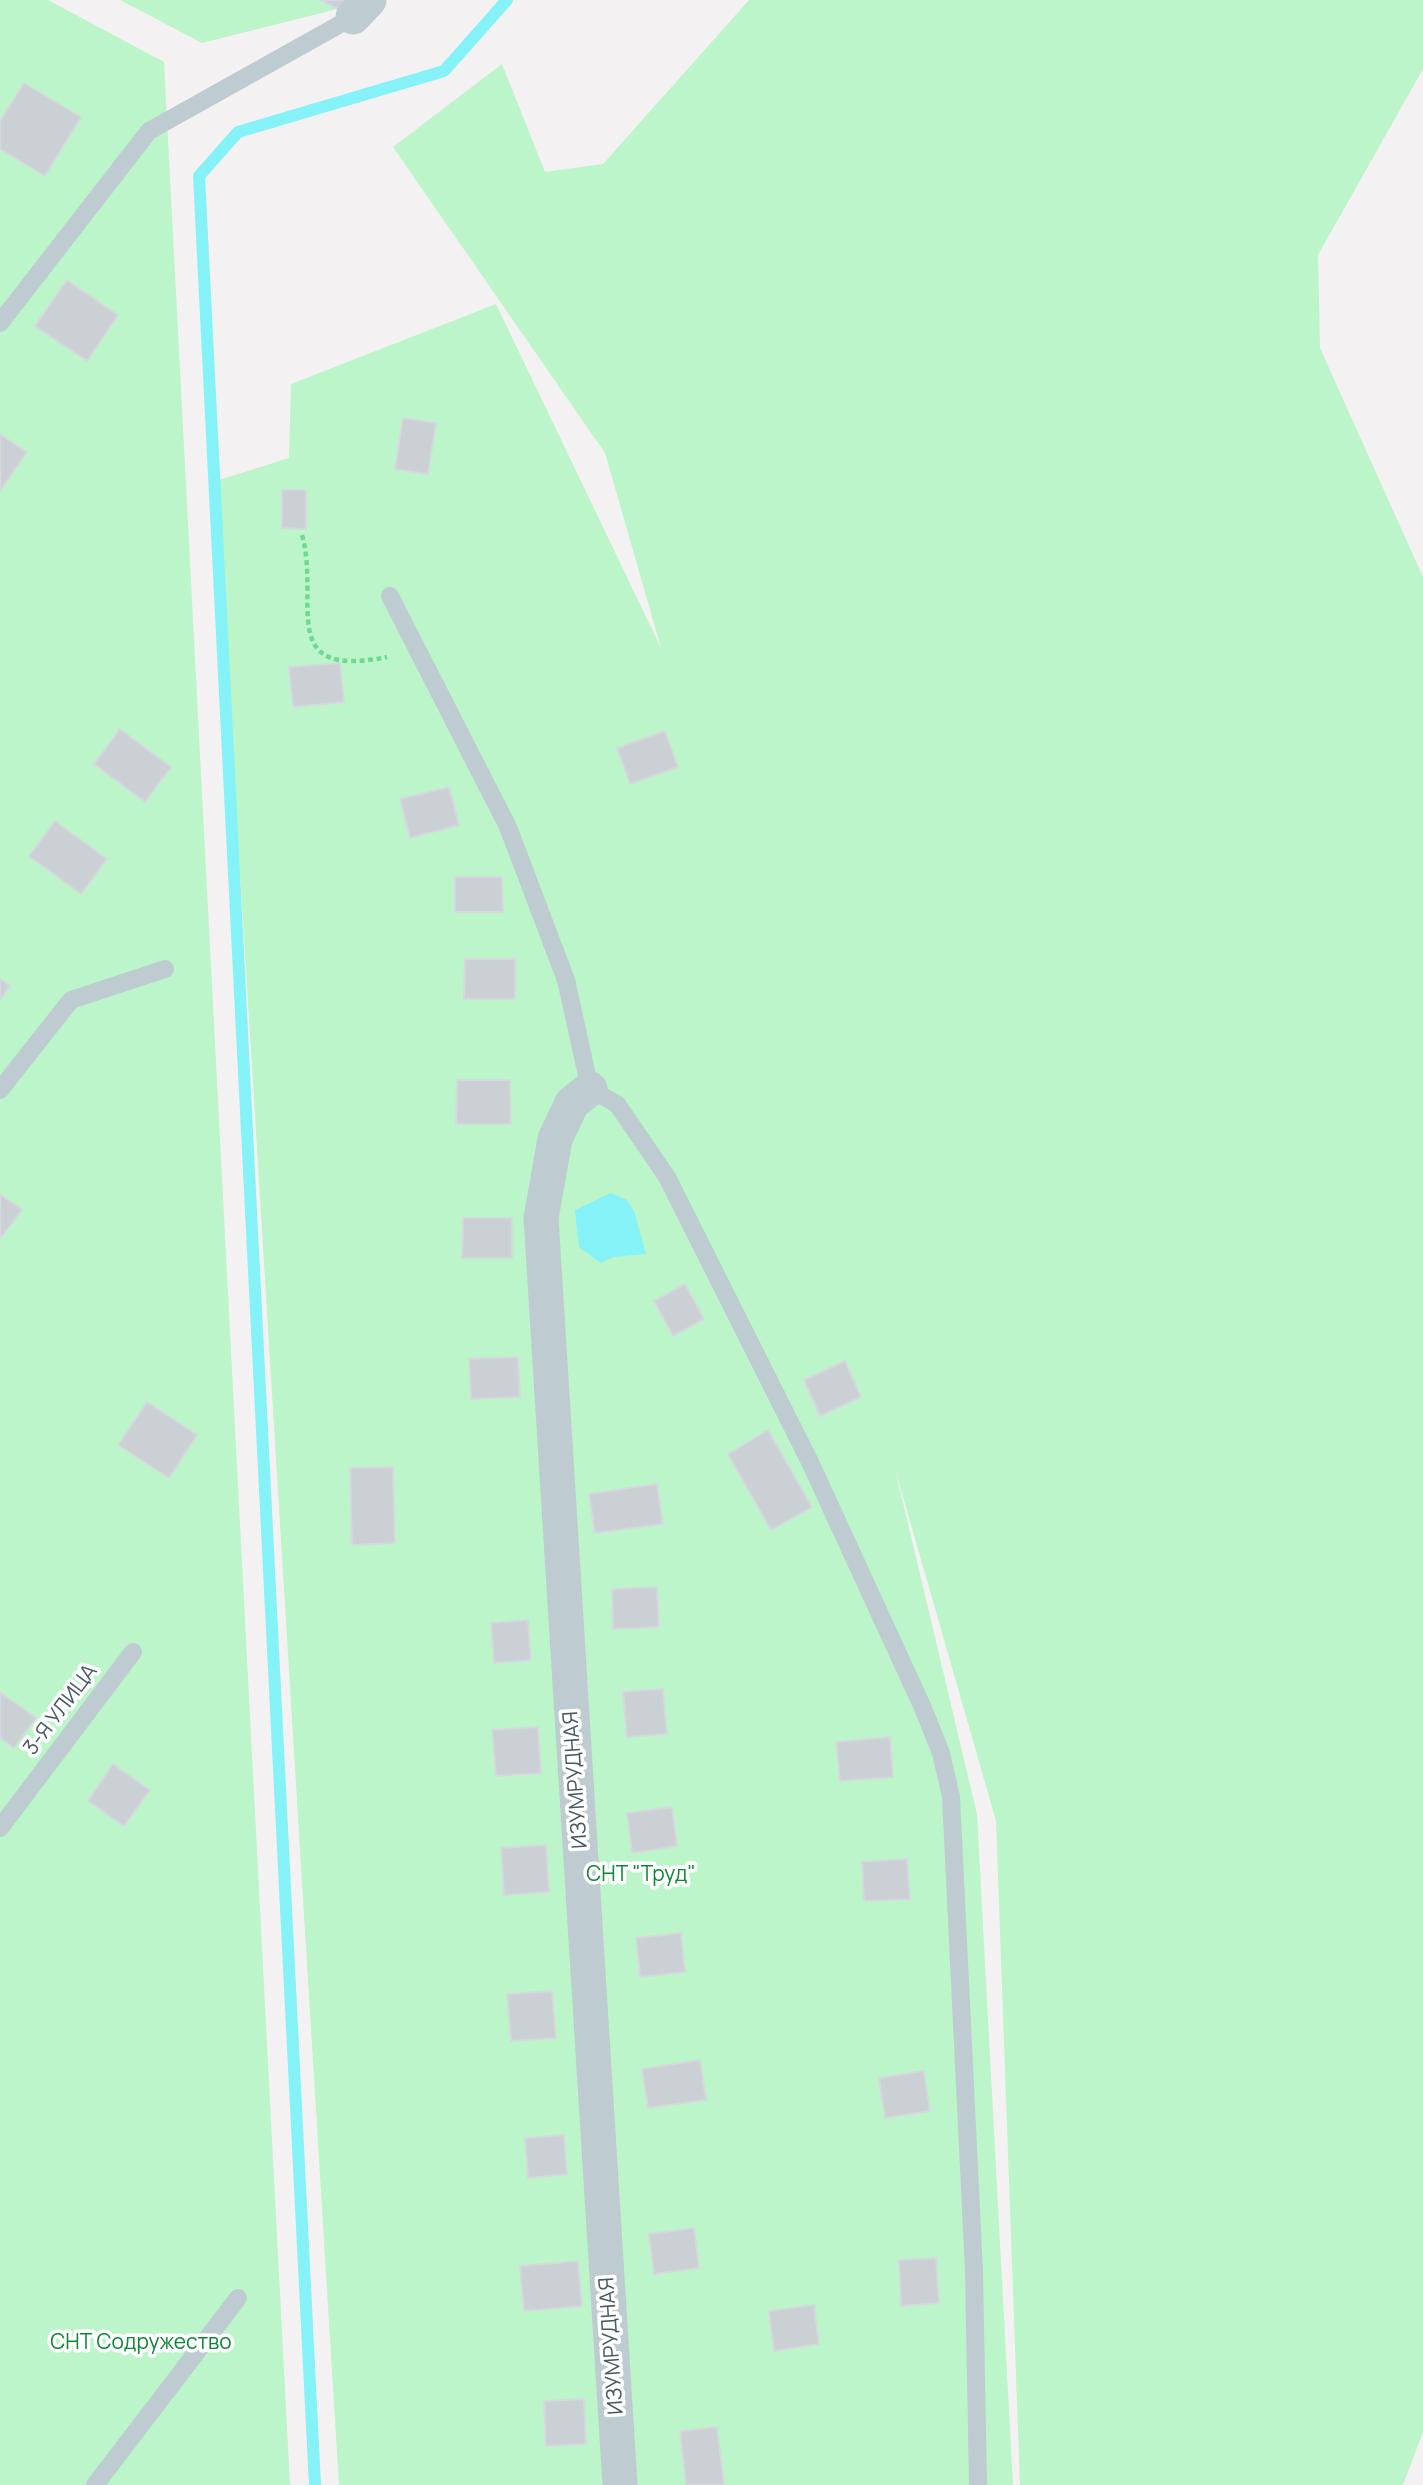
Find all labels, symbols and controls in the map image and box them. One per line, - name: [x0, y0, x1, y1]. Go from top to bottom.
- street label: 3-Я УЛИЦА: [19, 1660, 103, 1760]
- street label: ИЗУМРУДНАЯ: [559, 1710, 593, 1850]
- park label: СНТ "Труд": [586, 1862, 696, 1888]
- street label: ИЗУМРУДНАЯ: [595, 2276, 629, 2416]
- park label: СНТ Содружество: [50, 2330, 232, 2356]

